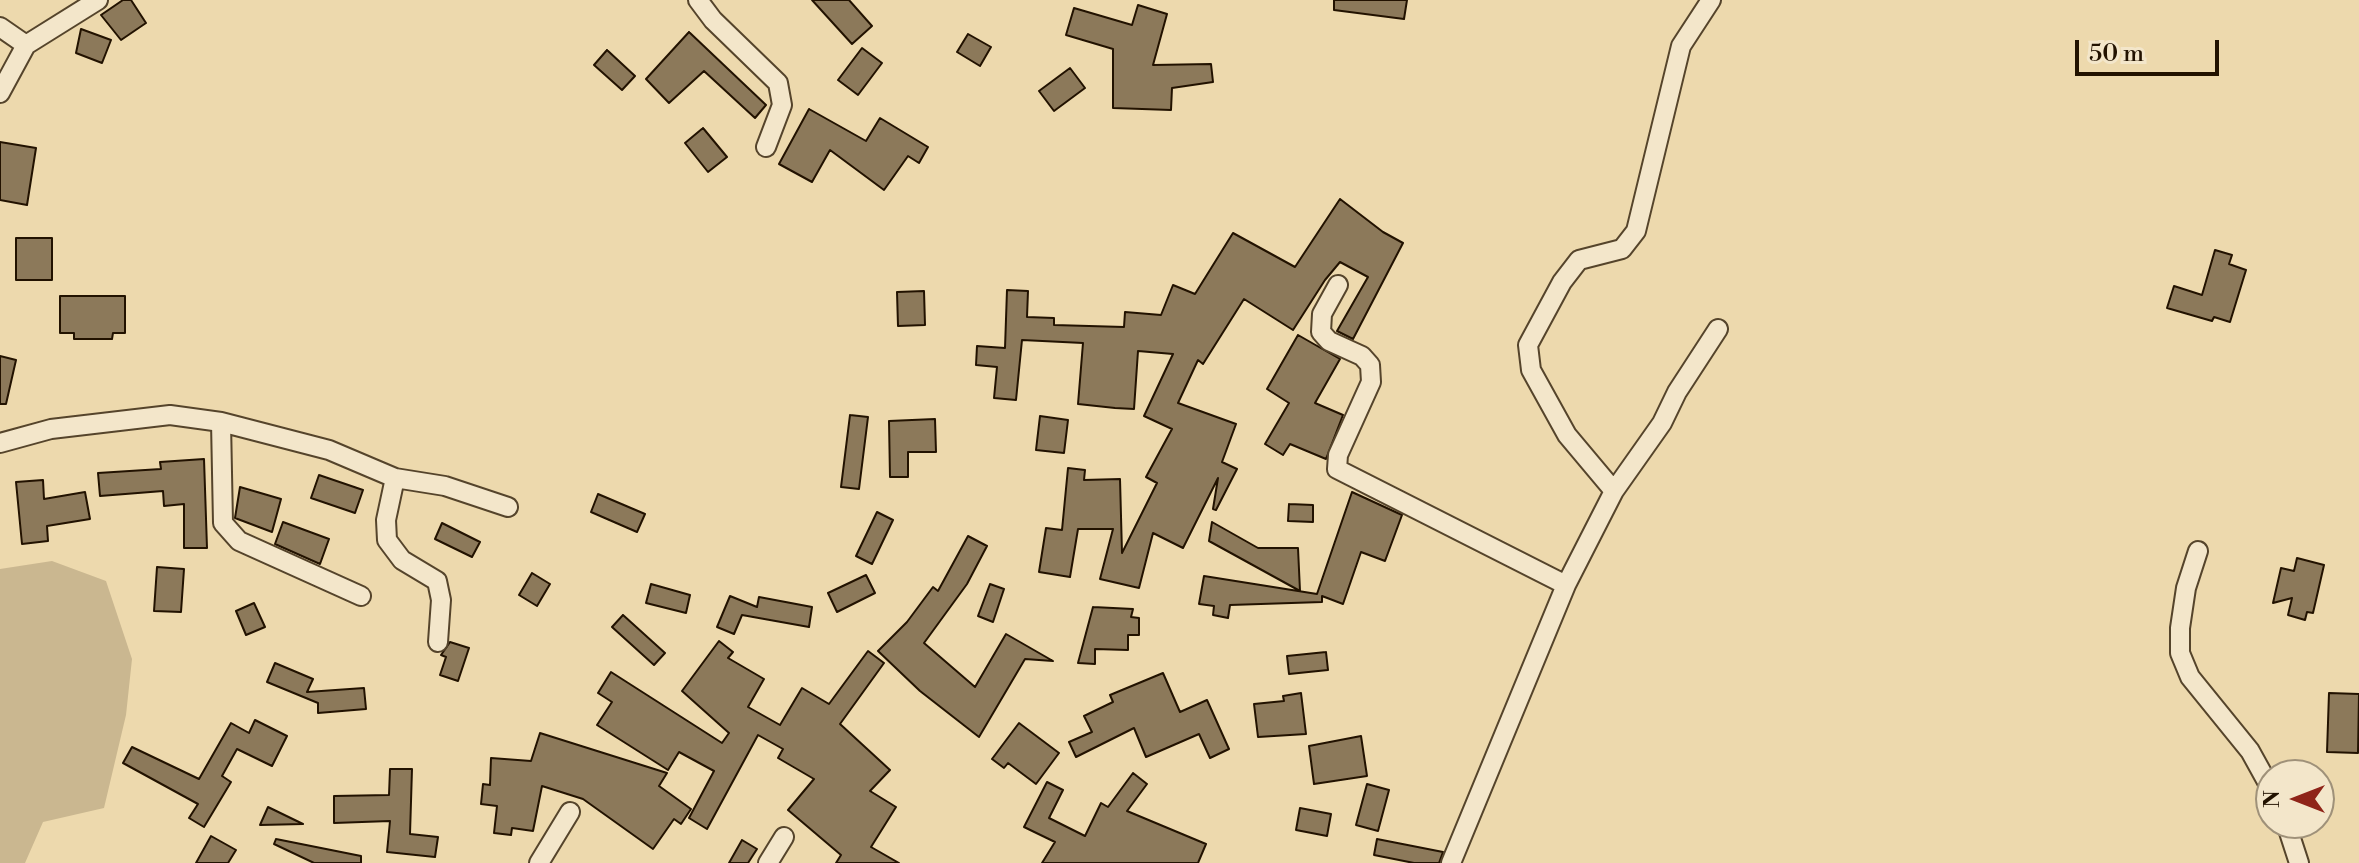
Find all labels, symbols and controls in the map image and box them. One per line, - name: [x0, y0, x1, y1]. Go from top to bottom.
- scale bar: [2079, 24, 2223, 74]
- text: 50 m: [2089, 39, 2144, 69]
- north arrow: [2255, 759, 2335, 839]
- text: N: [2259, 790, 2286, 808]

